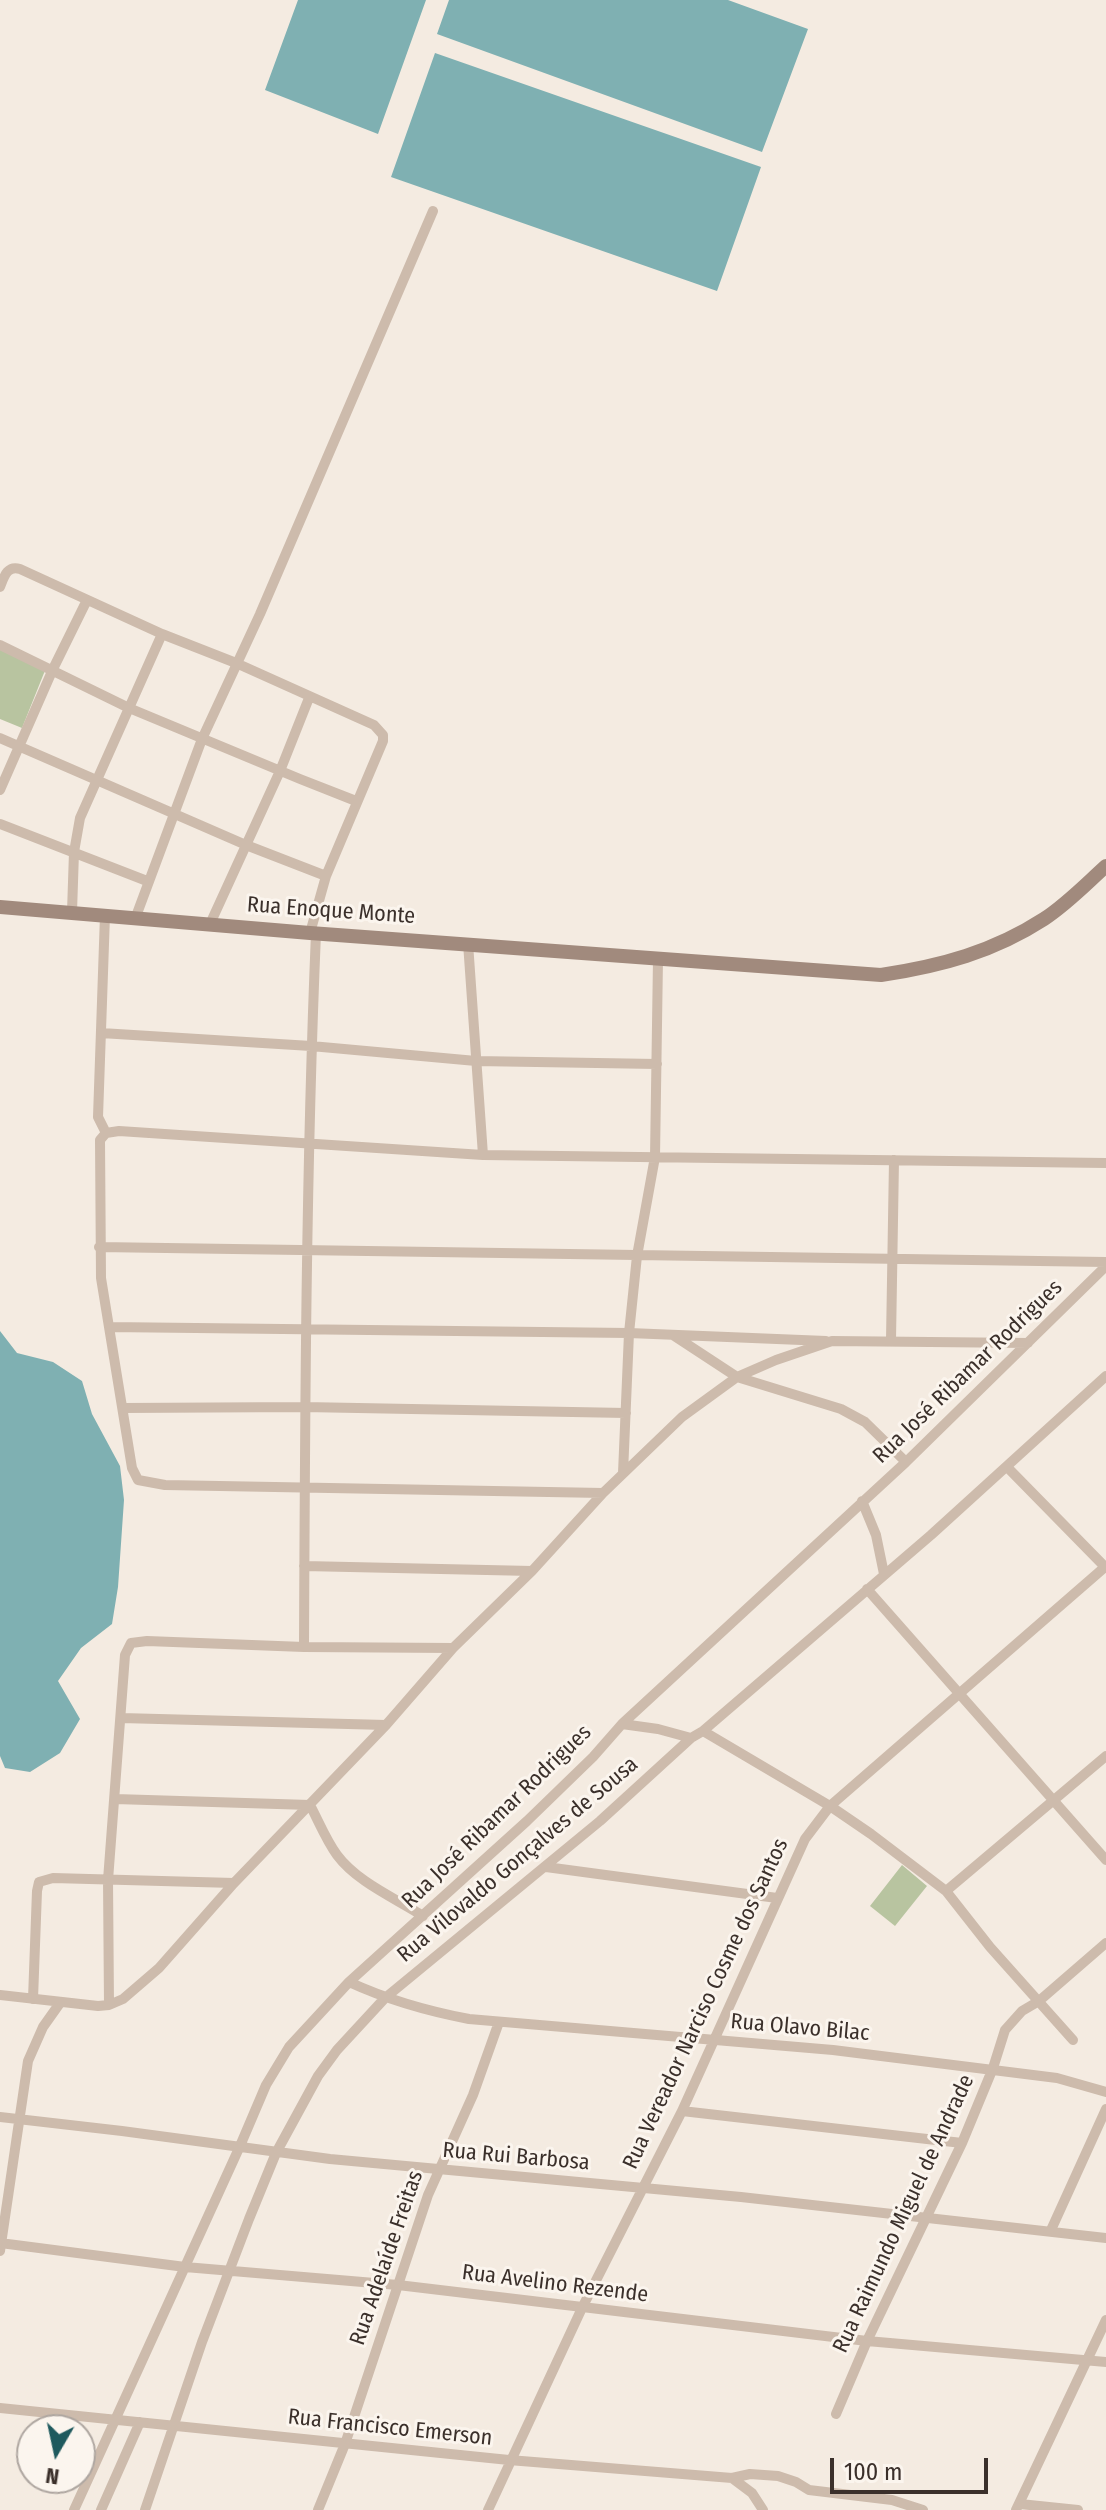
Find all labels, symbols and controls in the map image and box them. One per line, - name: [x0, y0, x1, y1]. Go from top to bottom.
- street label: Rua Enoque Monte: [246, 892, 416, 930]
- street label: Rua José Ribamar Rodrigues: [868, 1275, 1068, 1469]
- street label: Rua José Ribamar Rodrigues: [397, 1720, 597, 1914]
- street label: Rua Vilovaldo Gonçalves de Sousa: [392, 1752, 644, 1968]
- street label: Rua Vereador Narciso Cosme dos Santos: [618, 1835, 794, 2173]
- street label: Rua Olavo Bilac: [729, 2009, 871, 2047]
- street label: Rua Raimundo Miguel de Andrade: [828, 2071, 980, 2357]
- street label: Rua Rui Barbosa: [441, 2137, 591, 2177]
- street label: Rua Adelaíde Freitas: [345, 2167, 429, 2349]
- street label: Rua Avelino Rezende: [460, 2259, 650, 2309]
- street label: Rua Francisco Emerson: [286, 2404, 494, 2452]
- north arrow: [16, 2414, 96, 2494]
- scale bar: [834, 2442, 992, 2492]
- text: 100 m: [844, 2458, 902, 2486]
- text: N: [44, 2462, 61, 2491]

